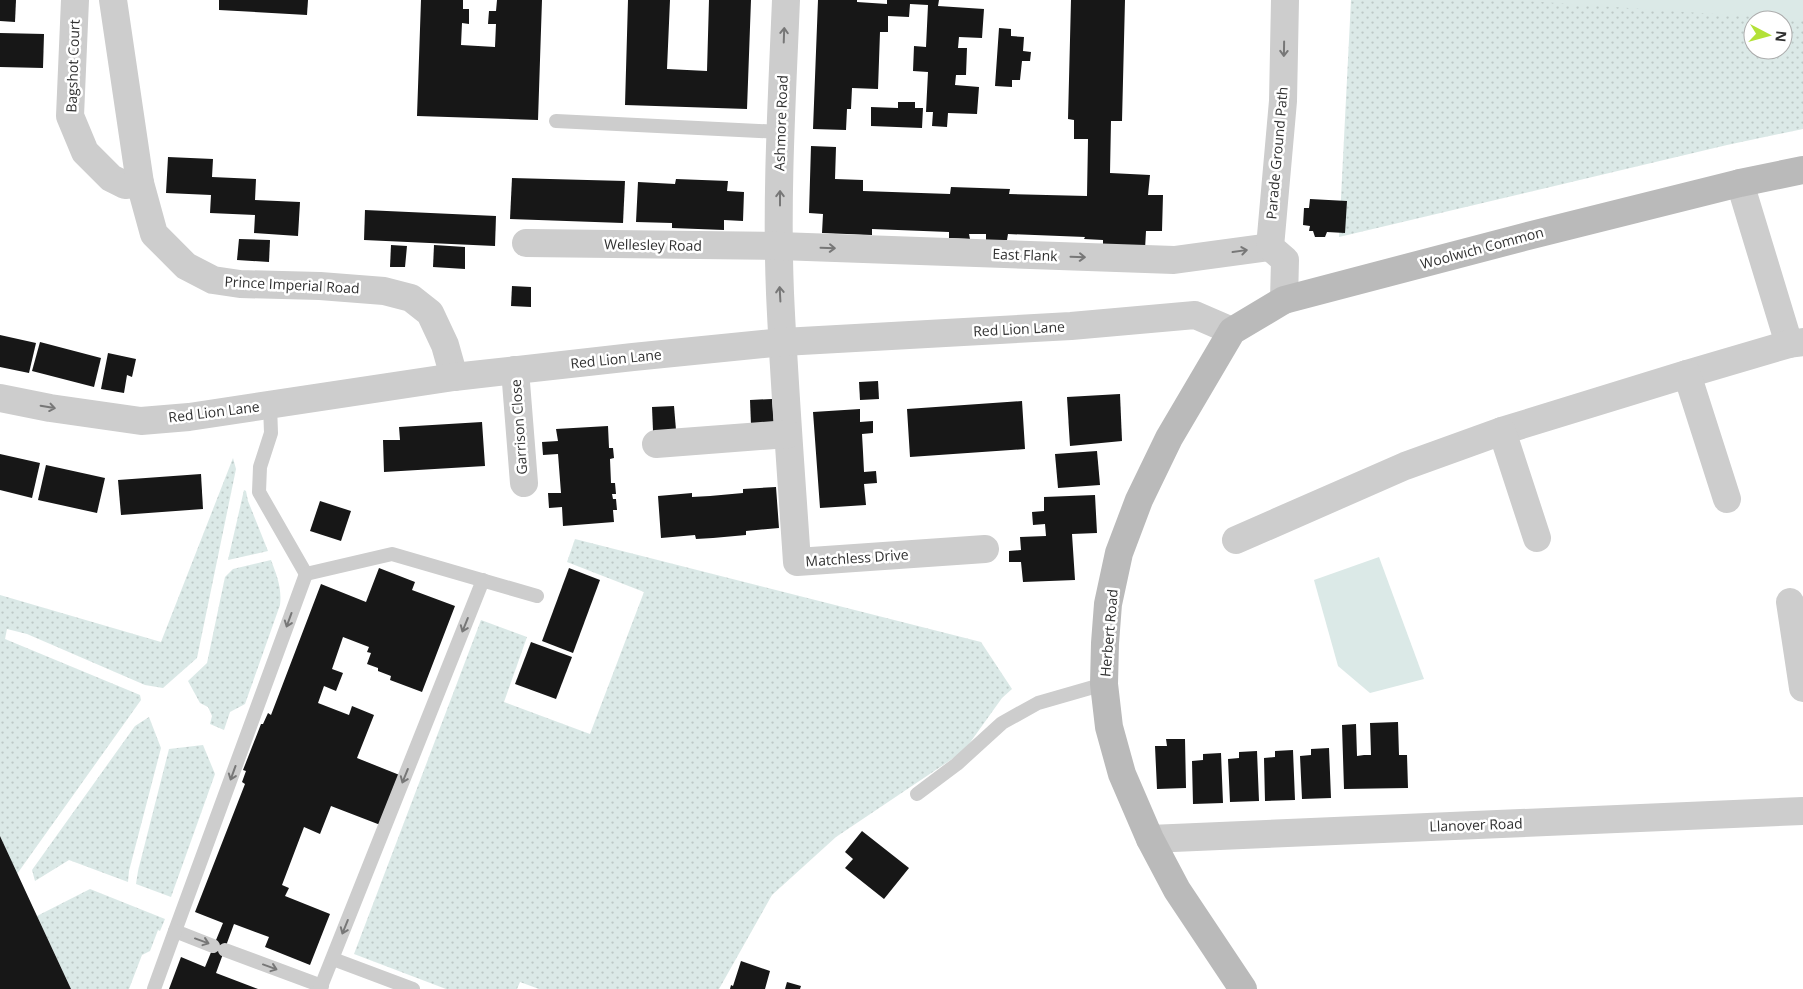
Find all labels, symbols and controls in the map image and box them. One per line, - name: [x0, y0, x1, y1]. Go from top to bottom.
- north arrow: [1743, 10, 1793, 60]
- street label: Bagshot Court: [61, 19, 84, 113]
- one-way arrow: [780, 28, 789, 44]
- text: N: [1771, 30, 1791, 43]
- one-way arrow: [1279, 40, 1289, 56]
- street label: Ashmore Road: [769, 75, 792, 171]
- street label: Parade Ground Path: [1261, 86, 1292, 220]
- one-way arrow: [775, 190, 785, 206]
- street label: Woolwich Common: [1418, 222, 1546, 273]
- street label: Wellesley Road: [604, 234, 702, 255]
- one-way arrow: [820, 243, 836, 253]
- street label: East Flank: [992, 244, 1059, 265]
- one-way arrow: [1231, 246, 1247, 256]
- one-way arrow: [1070, 252, 1086, 261]
- street label: Prince Imperial Road: [224, 271, 360, 298]
- one-way arrow: [776, 287, 785, 303]
- street label: Red Lion Lane: [973, 317, 1065, 340]
- street label: Red Lion Lane: [569, 344, 663, 373]
- street label: Garrison Close: [506, 379, 531, 475]
- street label: Red Lion Lane: [167, 396, 261, 427]
- one-way arrow: [39, 403, 55, 413]
- street label: Matchless Drive: [805, 544, 909, 571]
- street label: Herbert Road: [1095, 588, 1122, 678]
- one-way arrow: [284, 612, 293, 627]
- one-way arrow: [460, 617, 470, 632]
- one-way arrow: [228, 764, 237, 780]
- one-way arrow: [400, 768, 410, 783]
- street label: Llanover Road: [1429, 813, 1523, 836]
- one-way arrow: [340, 919, 350, 934]
- one-way arrow: [193, 937, 209, 946]
- one-way arrow: [262, 963, 277, 972]

